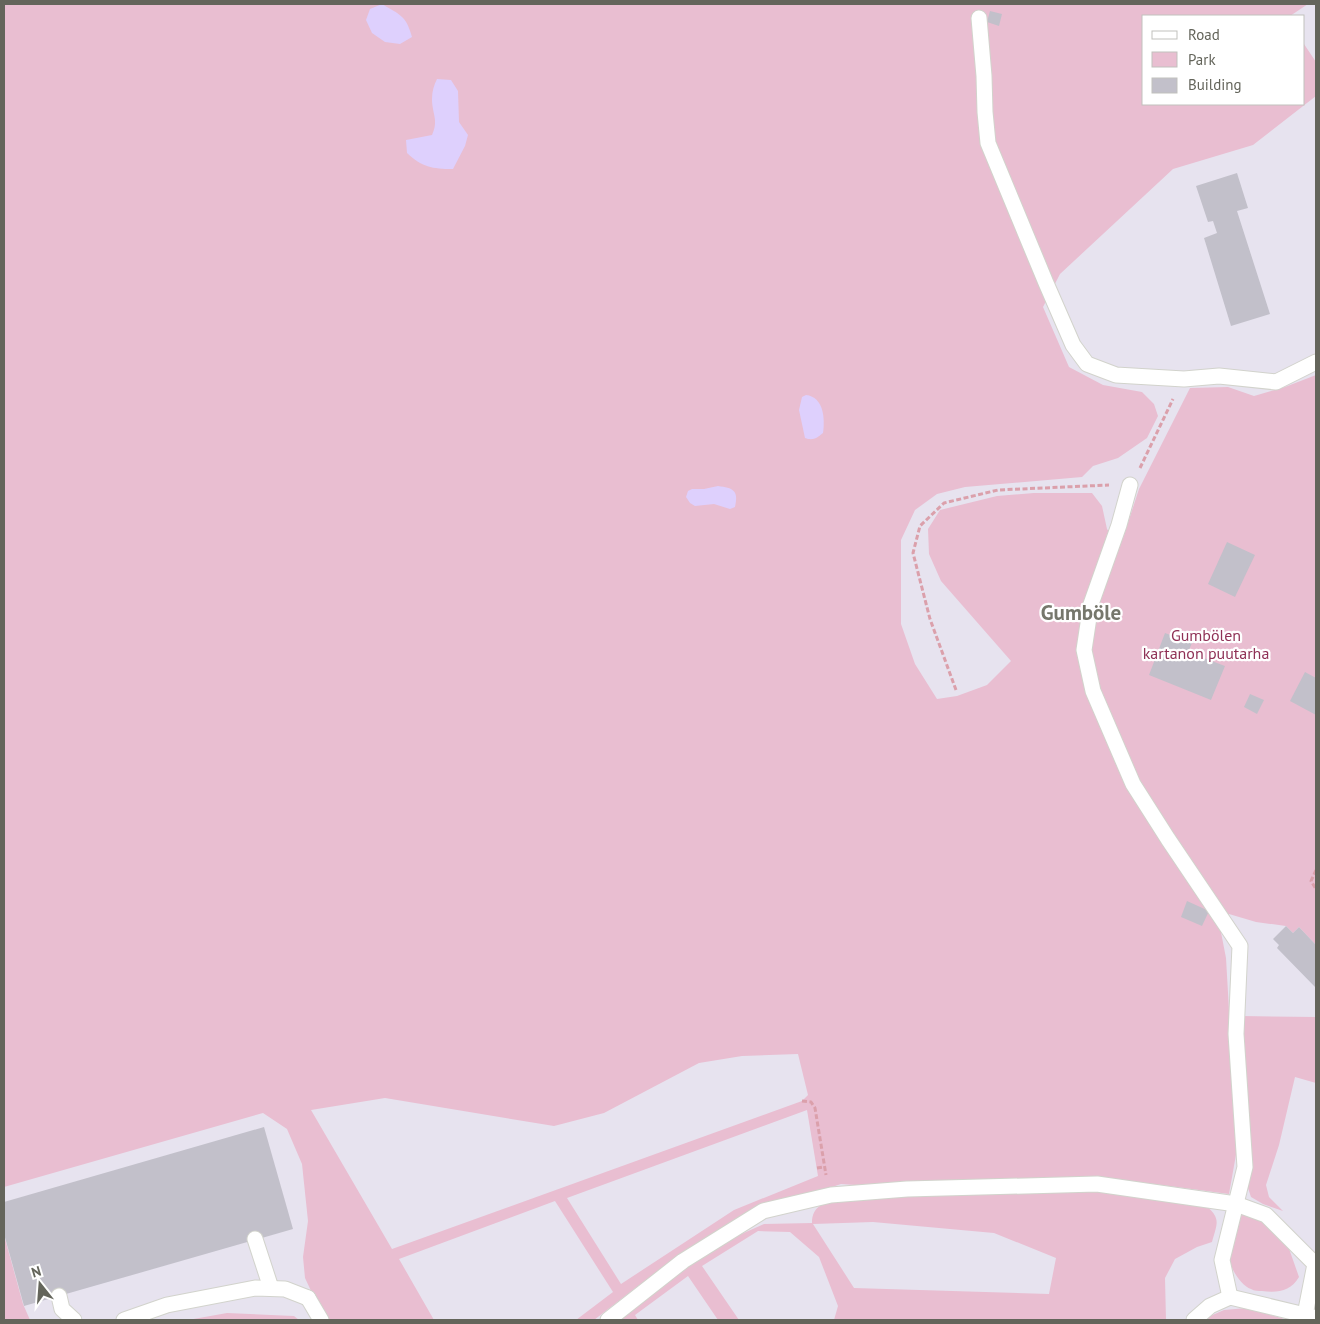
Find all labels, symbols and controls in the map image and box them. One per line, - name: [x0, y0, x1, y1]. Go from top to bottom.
- legend: [1142, 15, 1305, 105]
- text: Road: [1188, 25, 1220, 44]
- text: Park: [1188, 50, 1216, 69]
- text: Building: [1188, 75, 1242, 94]
- district label: Gumböle: [1041, 599, 1121, 626]
- park label: Gumbölen kartanon puutarha: [1143, 625, 1269, 663]
- north arrow: [15, 1259, 65, 1309]
- text: N: [29, 1262, 43, 1282]

